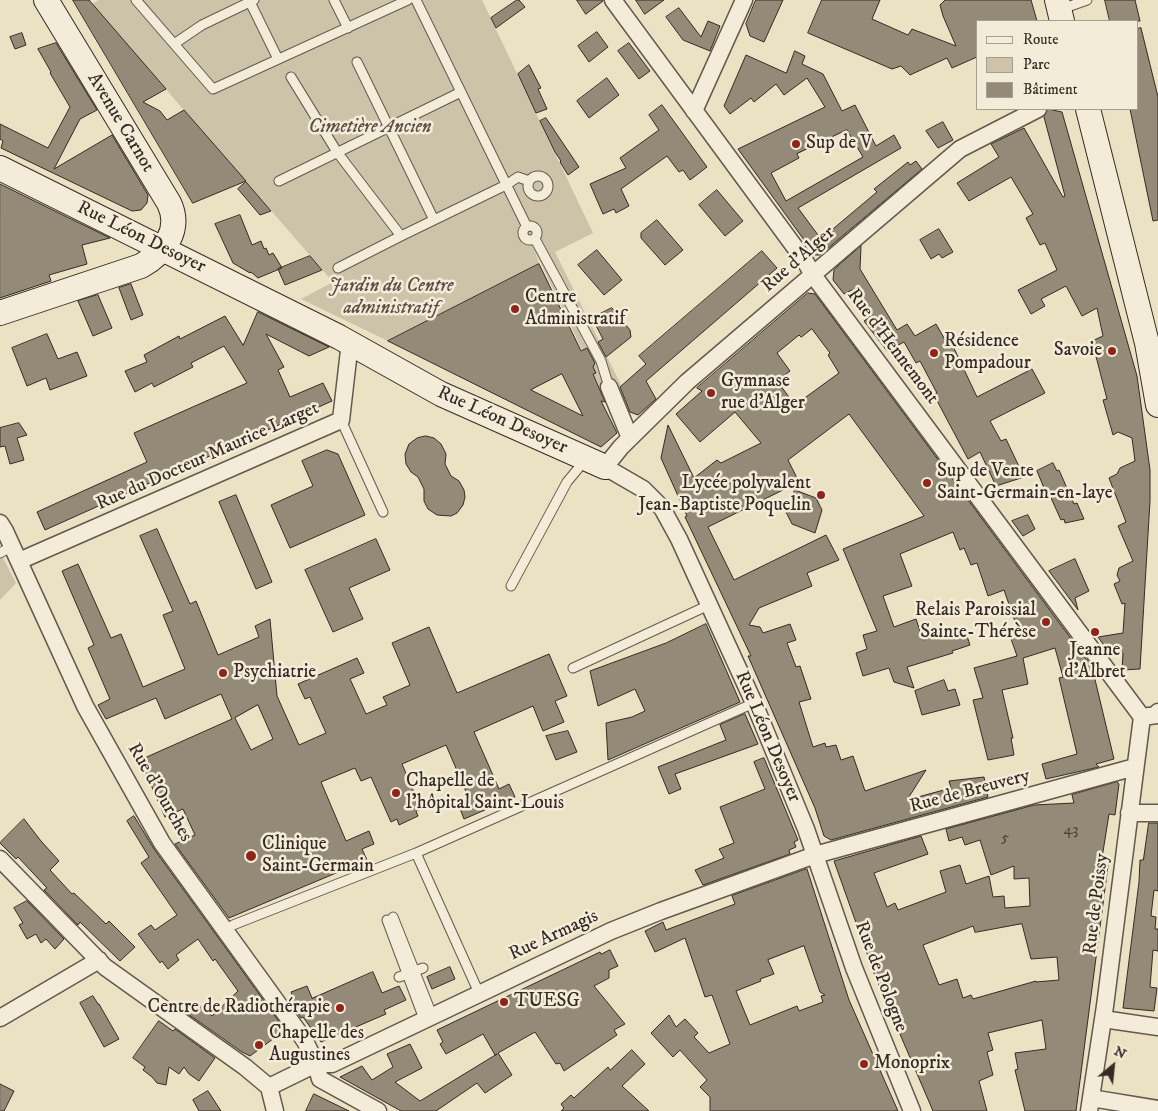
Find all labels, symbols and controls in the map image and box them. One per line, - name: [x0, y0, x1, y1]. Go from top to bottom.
- legend: [976, 20, 1138, 110]
- text: Route: [1023, 30, 1058, 49]
- text: Parc: [1023, 55, 1050, 74]
- street label: Avenue Carnot: [81, 69, 159, 177]
- text: Bâtiment: [1023, 80, 1078, 99]
- park label: Cimetière Ancien: [308, 117, 432, 139]
- place label: Sup de V: [806, 133, 872, 155]
- marker: Sup de V: [790, 138, 802, 150]
- street label: Rue Léon Desoyer: [73, 197, 209, 279]
- street label: Rue d'Alger: [758, 222, 840, 298]
- park label: Jardin du Centre administratif: [329, 276, 453, 320]
- street label: Rue d'Hennemont: [841, 285, 943, 409]
- place label: Centre Administratif: [525, 287, 625, 331]
- marker: Centre Administratif: [509, 303, 521, 315]
- place label: Résidence Pompadour: [944, 331, 1031, 375]
- place label: Savoie: [1054, 340, 1102, 362]
- marker: Savoie: [1106, 345, 1118, 357]
- marker: Résidence Pompadour: [928, 347, 940, 359]
- place label: Gymnase rue d'Alger: [721, 371, 805, 415]
- street label: Rue Léon Desoyer: [433, 382, 571, 460]
- marker: Gymnase rue d'Alger: [705, 387, 717, 399]
- street label: Rue du Docteur Maurice Larget: [93, 398, 323, 516]
- place label: Sup de Vente Saint-Germain-en-laye: [937, 461, 1113, 505]
- place label: Lycée polyvalent Jean-Baptiste Poquelin: [638, 473, 811, 517]
- marker: Sup de Vente Saint-Germain-en-laye: [921, 477, 933, 489]
- marker: Lycée polyvalent Jean-Baptiste Poquelin: [815, 489, 827, 501]
- place label: Relais Paroissial Sainte-Thérèse: [915, 600, 1036, 644]
- marker: Relais Paroissial Sainte-Thérèse: [1040, 616, 1052, 628]
- marker: Jeanne d’Albret: [1089, 626, 1101, 638]
- place label: Jeanne d’Albret: [1064, 640, 1126, 684]
- place label: Psychiatrie: [233, 662, 316, 684]
- marker: Psychiatrie: [217, 667, 229, 679]
- street label: Rue Léon Desoyer: [729, 668, 805, 806]
- street label: Rue d'Ourches: [122, 740, 196, 846]
- street label: Rue de Breuvery: [907, 765, 1033, 819]
- place label: Chapelle de l'hôpital Saint-Louis: [406, 771, 564, 815]
- marker: Chapelle de l'hôpital Saint-Louis: [390, 787, 402, 799]
- house number: 43: [1063, 821, 1079, 841]
- house number: 5: [1001, 829, 1009, 849]
- place label: Clinique Saint-Germain: [262, 834, 374, 878]
- marker: Clinique Saint-Germain: [244, 849, 258, 863]
- street label: Rue de Poissy: [1079, 852, 1115, 956]
- street label: Rue Armagis: [506, 905, 602, 967]
- street label: Rue de Pologne: [848, 918, 912, 1036]
- place label: TUESG: [514, 991, 580, 1013]
- marker: TUESG: [498, 996, 510, 1008]
- place label: Centre de Radiothérapie: [148, 997, 330, 1019]
- marker: Centre de Radiothérapie: [334, 1002, 346, 1014]
- place label: Chapelle des Augustines: [269, 1023, 364, 1067]
- marker: Chapelle des Augustines: [253, 1039, 265, 1051]
- north arrow: [1088, 1041, 1138, 1091]
- text: N: [1111, 1042, 1129, 1063]
- place label: Monoprix: [874, 1053, 950, 1075]
- marker: Monoprix: [858, 1058, 870, 1070]

